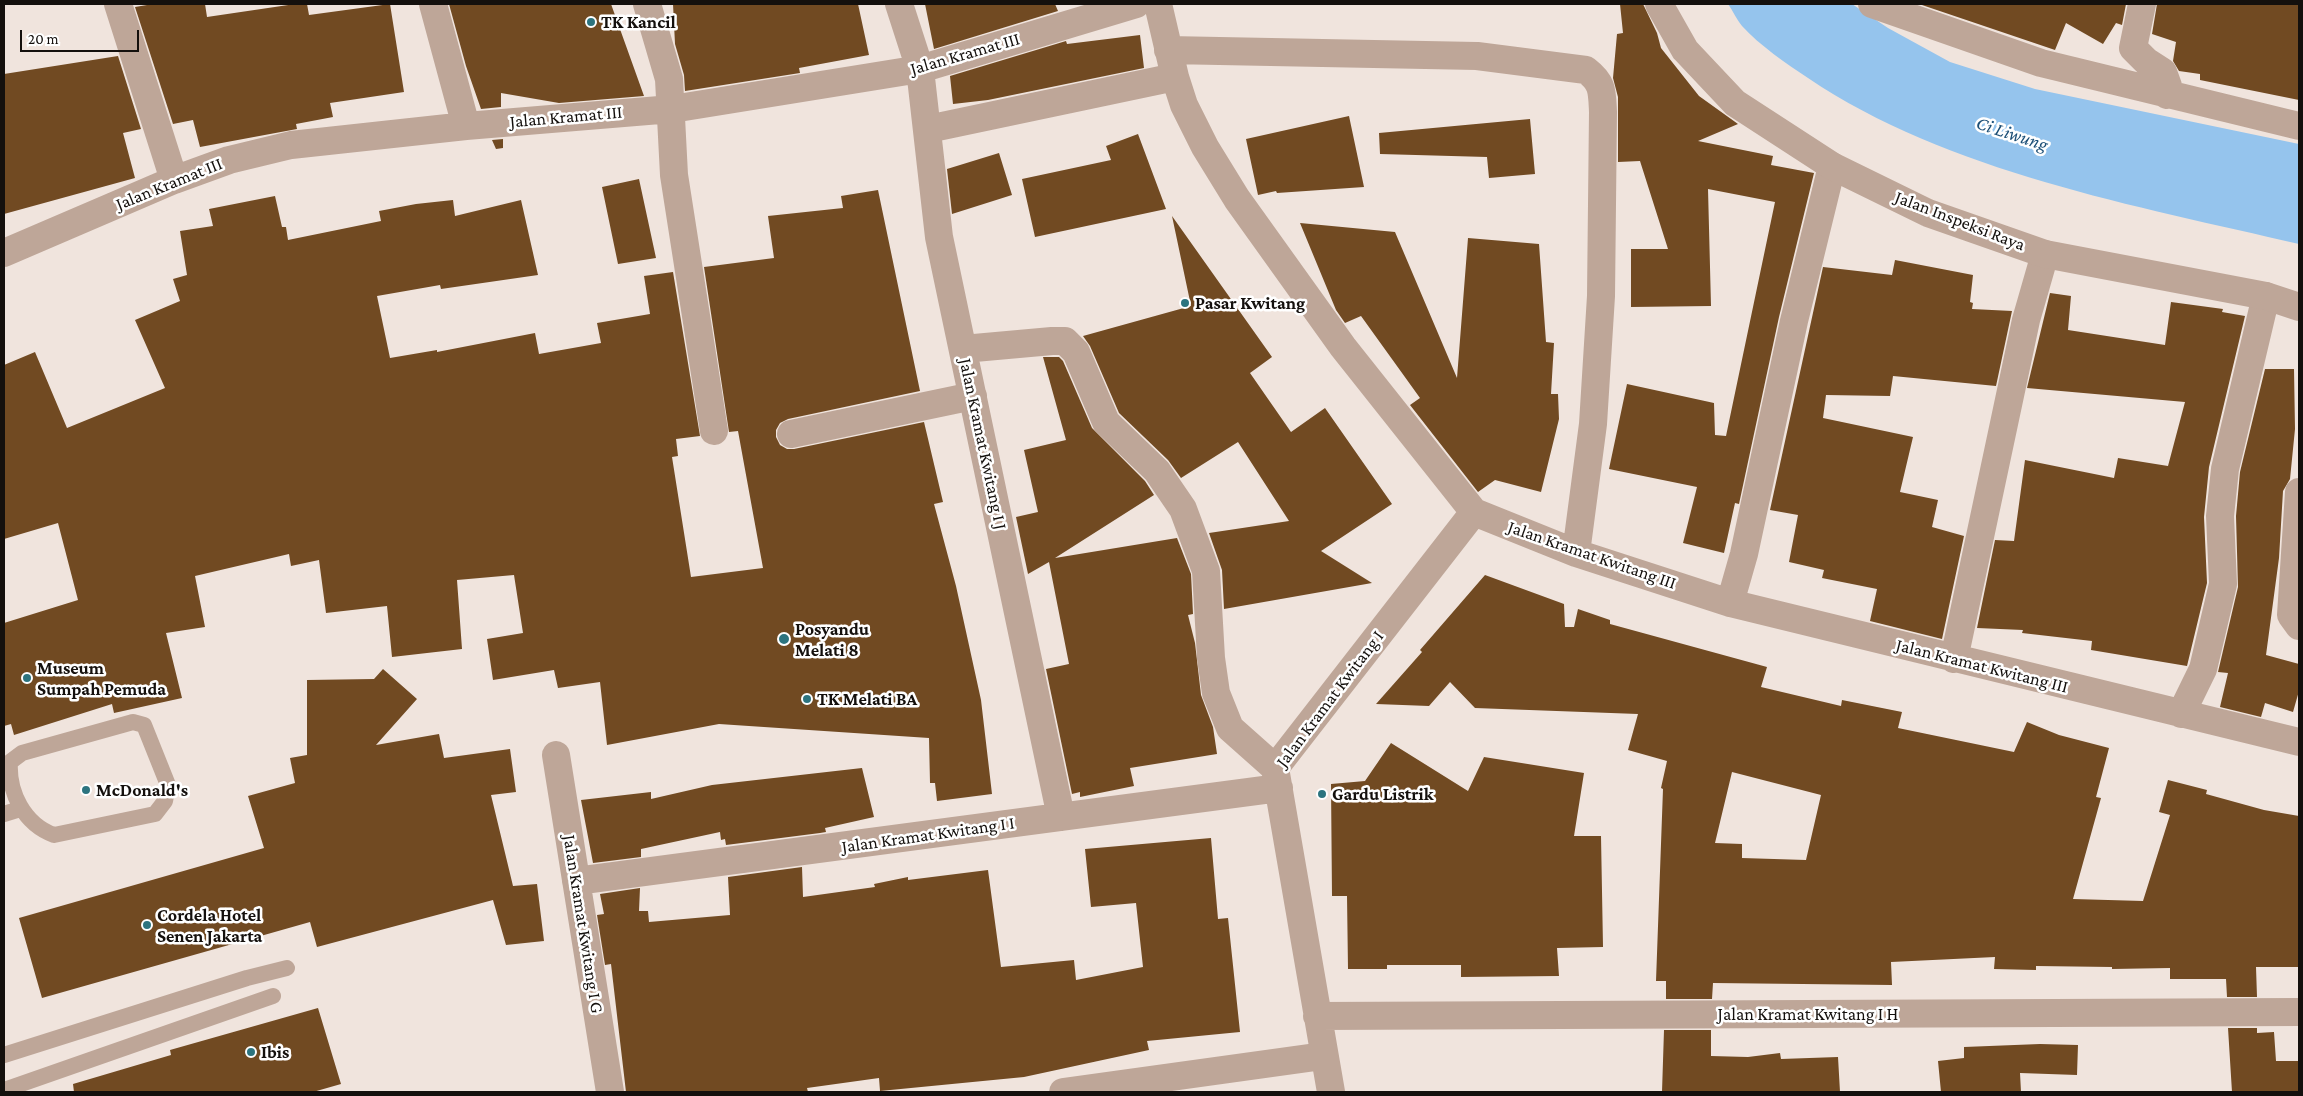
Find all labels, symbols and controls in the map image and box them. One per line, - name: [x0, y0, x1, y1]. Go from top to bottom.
- place label: TK Kancil: [601, 11, 676, 33]
- marker: TK Kancil: [585, 16, 597, 28]
- scale bar: [22, 20, 141, 52]
- street label: Jalan Kramat III: [908, 28, 1022, 80]
- text: 20 m: [28, 31, 59, 47]
- street label: Jalan Kramat III: [509, 101, 623, 133]
- water label: Ci Liwung: [1973, 112, 2051, 156]
- street label: Jalan Kramat III: [113, 153, 225, 215]
- street label: Jalan Inspeksi Raya: [1892, 186, 2028, 256]
- place label: Pasar Kwitang: [1195, 292, 1305, 314]
- marker: Pasar Kwitang: [1179, 297, 1191, 309]
- street label: Jalan Kramat Kwitang I J: [954, 356, 1012, 532]
- street label: Jalan Kramat Kwitang III: [1505, 516, 1679, 594]
- place label: Posyandu Melati 8: [795, 618, 869, 660]
- street label: Jalan Kramat Kwitang I: [1272, 626, 1388, 772]
- marker: Posyandu Melati 8: [777, 632, 791, 646]
- street label: Jalan Kramat Kwitang III: [1894, 634, 2070, 698]
- place label: Museum Sumpah Pemuda: [37, 657, 166, 700]
- marker: Museum Sumpah Pemuda: [21, 672, 33, 684]
- place label: TK Melati BA: [817, 688, 917, 710]
- marker: TK Melati BA: [801, 693, 813, 705]
- place label: McDonald's: [96, 779, 188, 801]
- place label: Gardu Listrik: [1332, 783, 1434, 805]
- marker: McDonald's: [80, 784, 92, 796]
- marker: Gardu Listrik: [1316, 788, 1328, 800]
- street label: Jalan Kramat Kwitang I I: [840, 812, 1016, 858]
- street label: Jalan Kramat Kwitang I G: [558, 833, 608, 1015]
- place label: Cordela Hotel Senen Jakarta: [157, 904, 262, 946]
- marker: Cordela Hotel Senen Jakarta: [141, 919, 153, 931]
- street label: Jalan Kramat Kwitang I H: [1718, 1003, 1898, 1025]
- place label: Ibis: [261, 1041, 289, 1063]
- marker: Ibis: [245, 1046, 257, 1058]

